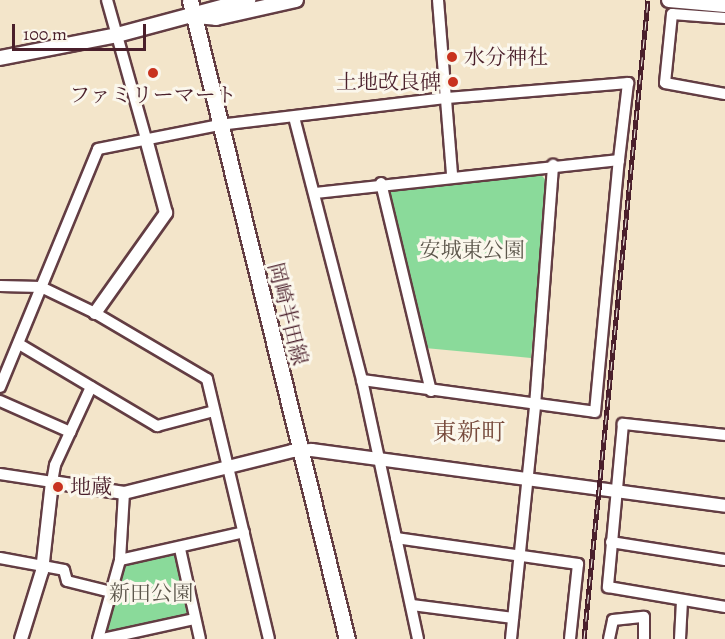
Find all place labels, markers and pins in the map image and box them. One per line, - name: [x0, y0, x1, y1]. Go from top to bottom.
- place label: 水分神社: [464, 44, 548, 70]
- marker: 水分神社: [445, 50, 459, 64]
- marker: ファミリーマート: [146, 66, 160, 80]
- place label: 土地改良碑: [336, 69, 441, 95]
- marker: 土地改良碑: [446, 75, 460, 89]
- place label: ファミリーマート: [69, 82, 237, 108]
- place label: 地蔵: [70, 474, 112, 500]
- marker: 地蔵: [51, 480, 65, 494]

